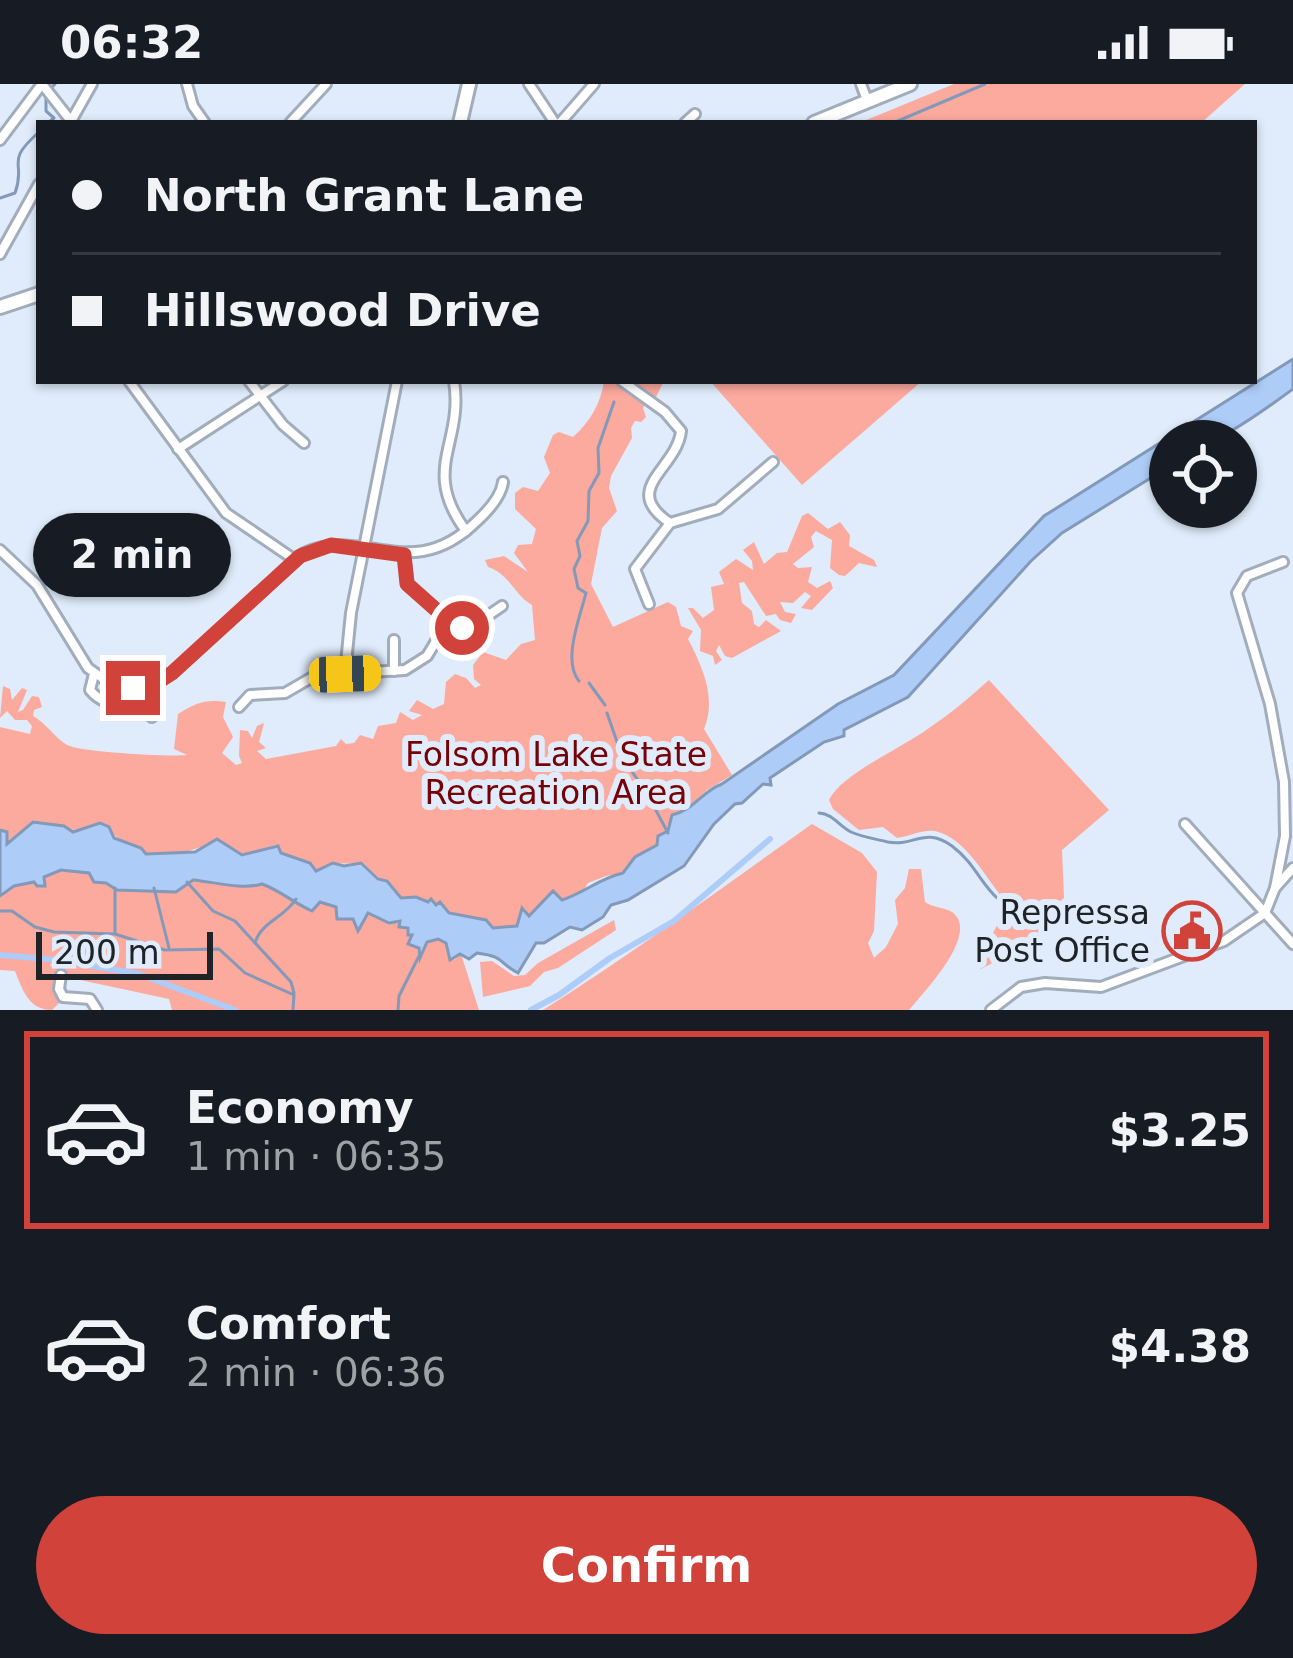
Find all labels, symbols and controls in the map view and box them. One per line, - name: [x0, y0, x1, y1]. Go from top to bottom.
- text: 06:32: [60, 16, 203, 69]
- text: North Grant Lane: [144, 169, 584, 222]
- text: Hillswood Drive: [144, 284, 541, 337]
- map controls: [1149, 420, 1257, 528]
- button: locate: [1149, 420, 1257, 528]
- callout: 2 min: [34, 514, 232, 598]
- text: 2 min: [71, 532, 193, 577]
- route start: [435, 601, 489, 655]
- car: [308, 655, 382, 693]
- route end: [106, 661, 160, 715]
- park label: Folsom Lake State Recreation Area: [405, 735, 707, 812]
- place label: Repressa Post Office: [974, 893, 1150, 970]
- public building icon: Repressa Post Office: [1161, 900, 1223, 962]
- scale bar: [36, 926, 213, 979]
- text: 200 m: [54, 933, 160, 972]
- icon: car: [42, 1076, 150, 1184]
- text: Economy: [186, 1081, 414, 1134]
- text: $3.25: [1109, 1104, 1251, 1157]
- text: 1 min · 06:35: [186, 1134, 446, 1179]
- icon: car: [42, 1292, 150, 1400]
- text: Comfort: [186, 1297, 391, 1350]
- text: $4.38: [1109, 1320, 1251, 1373]
- text: 2 min · 06:36: [186, 1350, 446, 1395]
- button: Confirm: [36, 1496, 1257, 1634]

